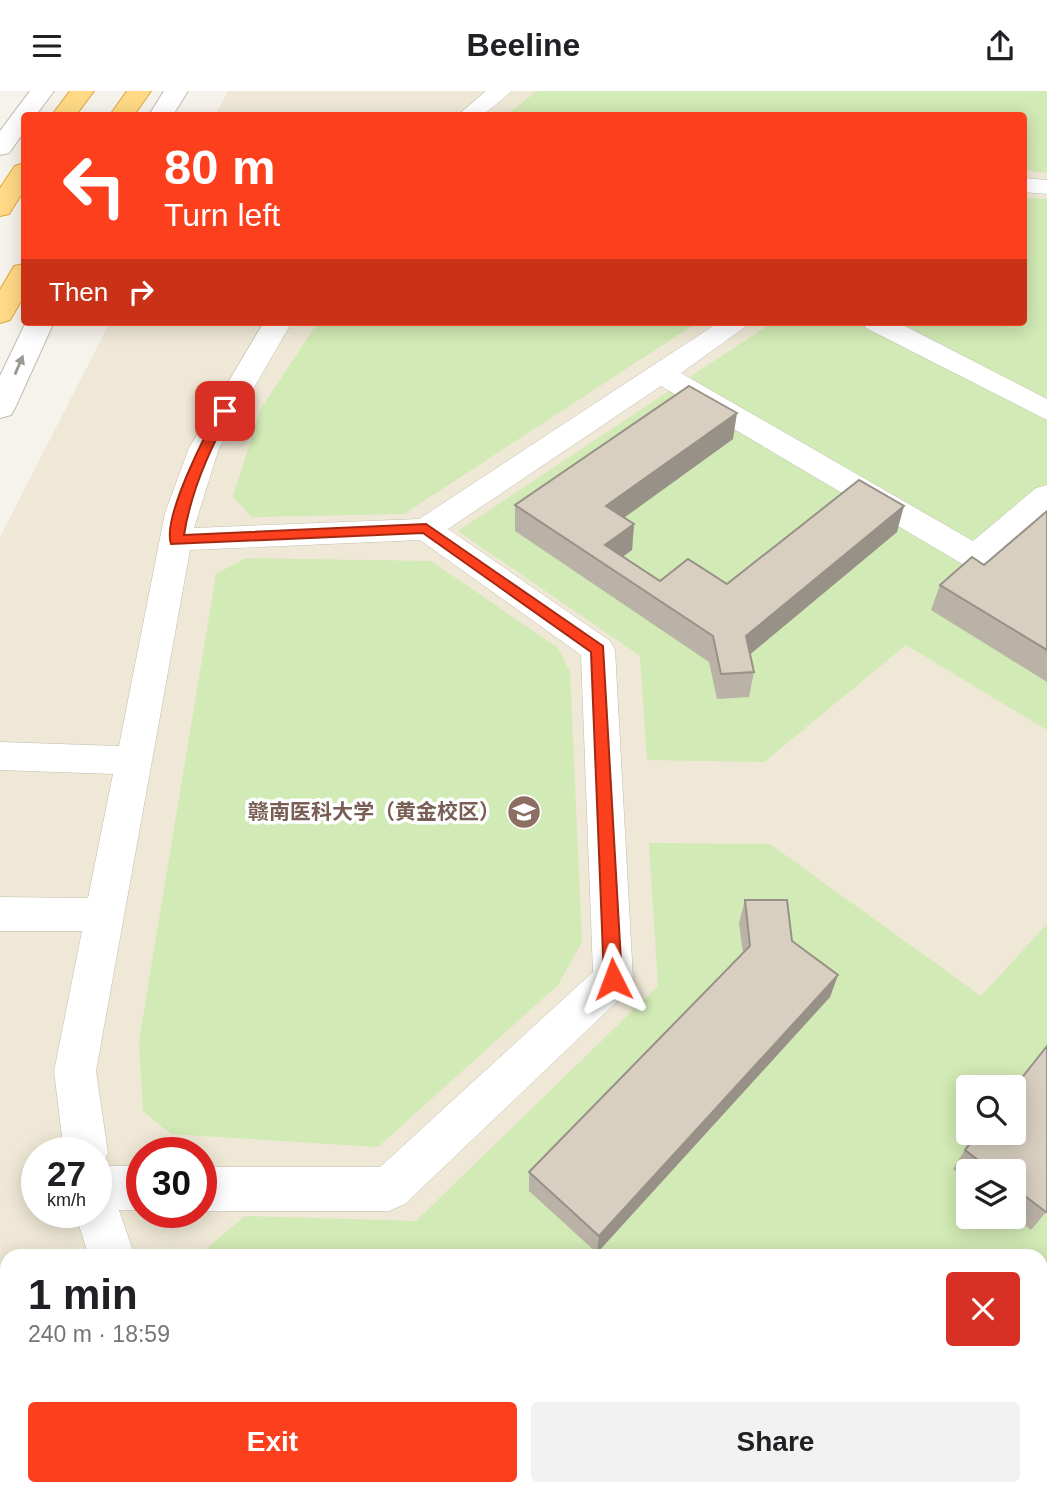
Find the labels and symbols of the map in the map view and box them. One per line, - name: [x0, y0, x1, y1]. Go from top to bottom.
- one-way arrow: [13, 354, 24, 375]
- pin: [195, 381, 255, 441]
- school or university icon: 赣南医科大学（黄金校区）: [505, 793, 543, 831]
- place label: 赣南医科大学（黄金校区）: [248, 800, 500, 823]
- position arrow: [576, 942, 650, 1016]
- speed limit sign: 30: [126, 1137, 217, 1228]

